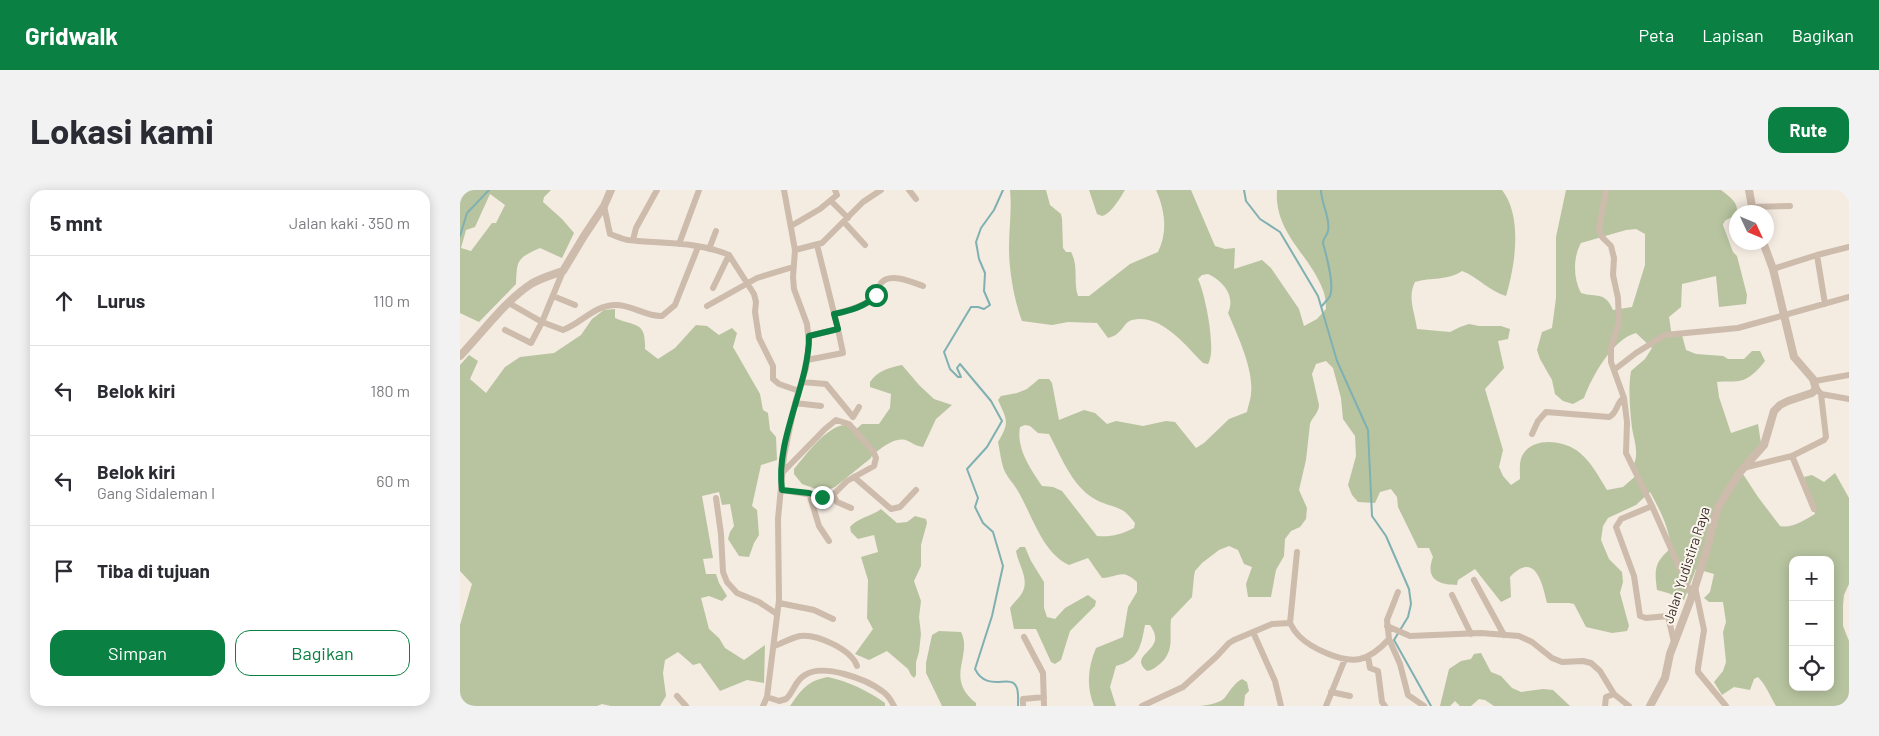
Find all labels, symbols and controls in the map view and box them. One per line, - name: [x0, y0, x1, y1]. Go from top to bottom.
- text: Gridwalk: [25, 21, 118, 50]
- text: Peta: [1639, 24, 1674, 46]
- text: Lapisan: [1702, 24, 1764, 46]
- text: Bagikan: [1792, 24, 1854, 46]
- button: Rute: [1768, 107, 1849, 153]
- text: Lokasi kami: [30, 109, 214, 151]
- north arrow: [1729, 205, 1774, 250]
- text: 5 mnt: [50, 210, 103, 235]
- text: Jalan kaki · 350 m: [289, 213, 410, 232]
- route start: [865, 284, 888, 307]
- icon: ahead: [50, 287, 78, 315]
- text: Lurus: [97, 289, 145, 312]
- text: 110 m: [373, 291, 410, 310]
- icon: left: [50, 377, 78, 405]
- text: Belok kiri: [97, 379, 175, 402]
- text: 180 m: [371, 381, 410, 400]
- text: Belok kiri: [97, 460, 175, 483]
- icon: left: [50, 467, 78, 495]
- text: 60 m: [376, 471, 410, 490]
- text: Gang Sidaleman I: [97, 483, 215, 502]
- route end: [811, 486, 834, 509]
- street label: Jalan Yudistira Raya: [1659, 505, 1713, 625]
- map controls: [1789, 556, 1834, 691]
- button: +: [1789, 556, 1834, 601]
- icon: arrive: [50, 557, 78, 585]
- text: Tiba di tujuan: [97, 559, 210, 582]
- button: −: [1789, 601, 1834, 646]
- button: Simpan: [50, 630, 225, 676]
- button: Bagikan: [235, 630, 410, 676]
- button: locate: [1789, 646, 1834, 691]

